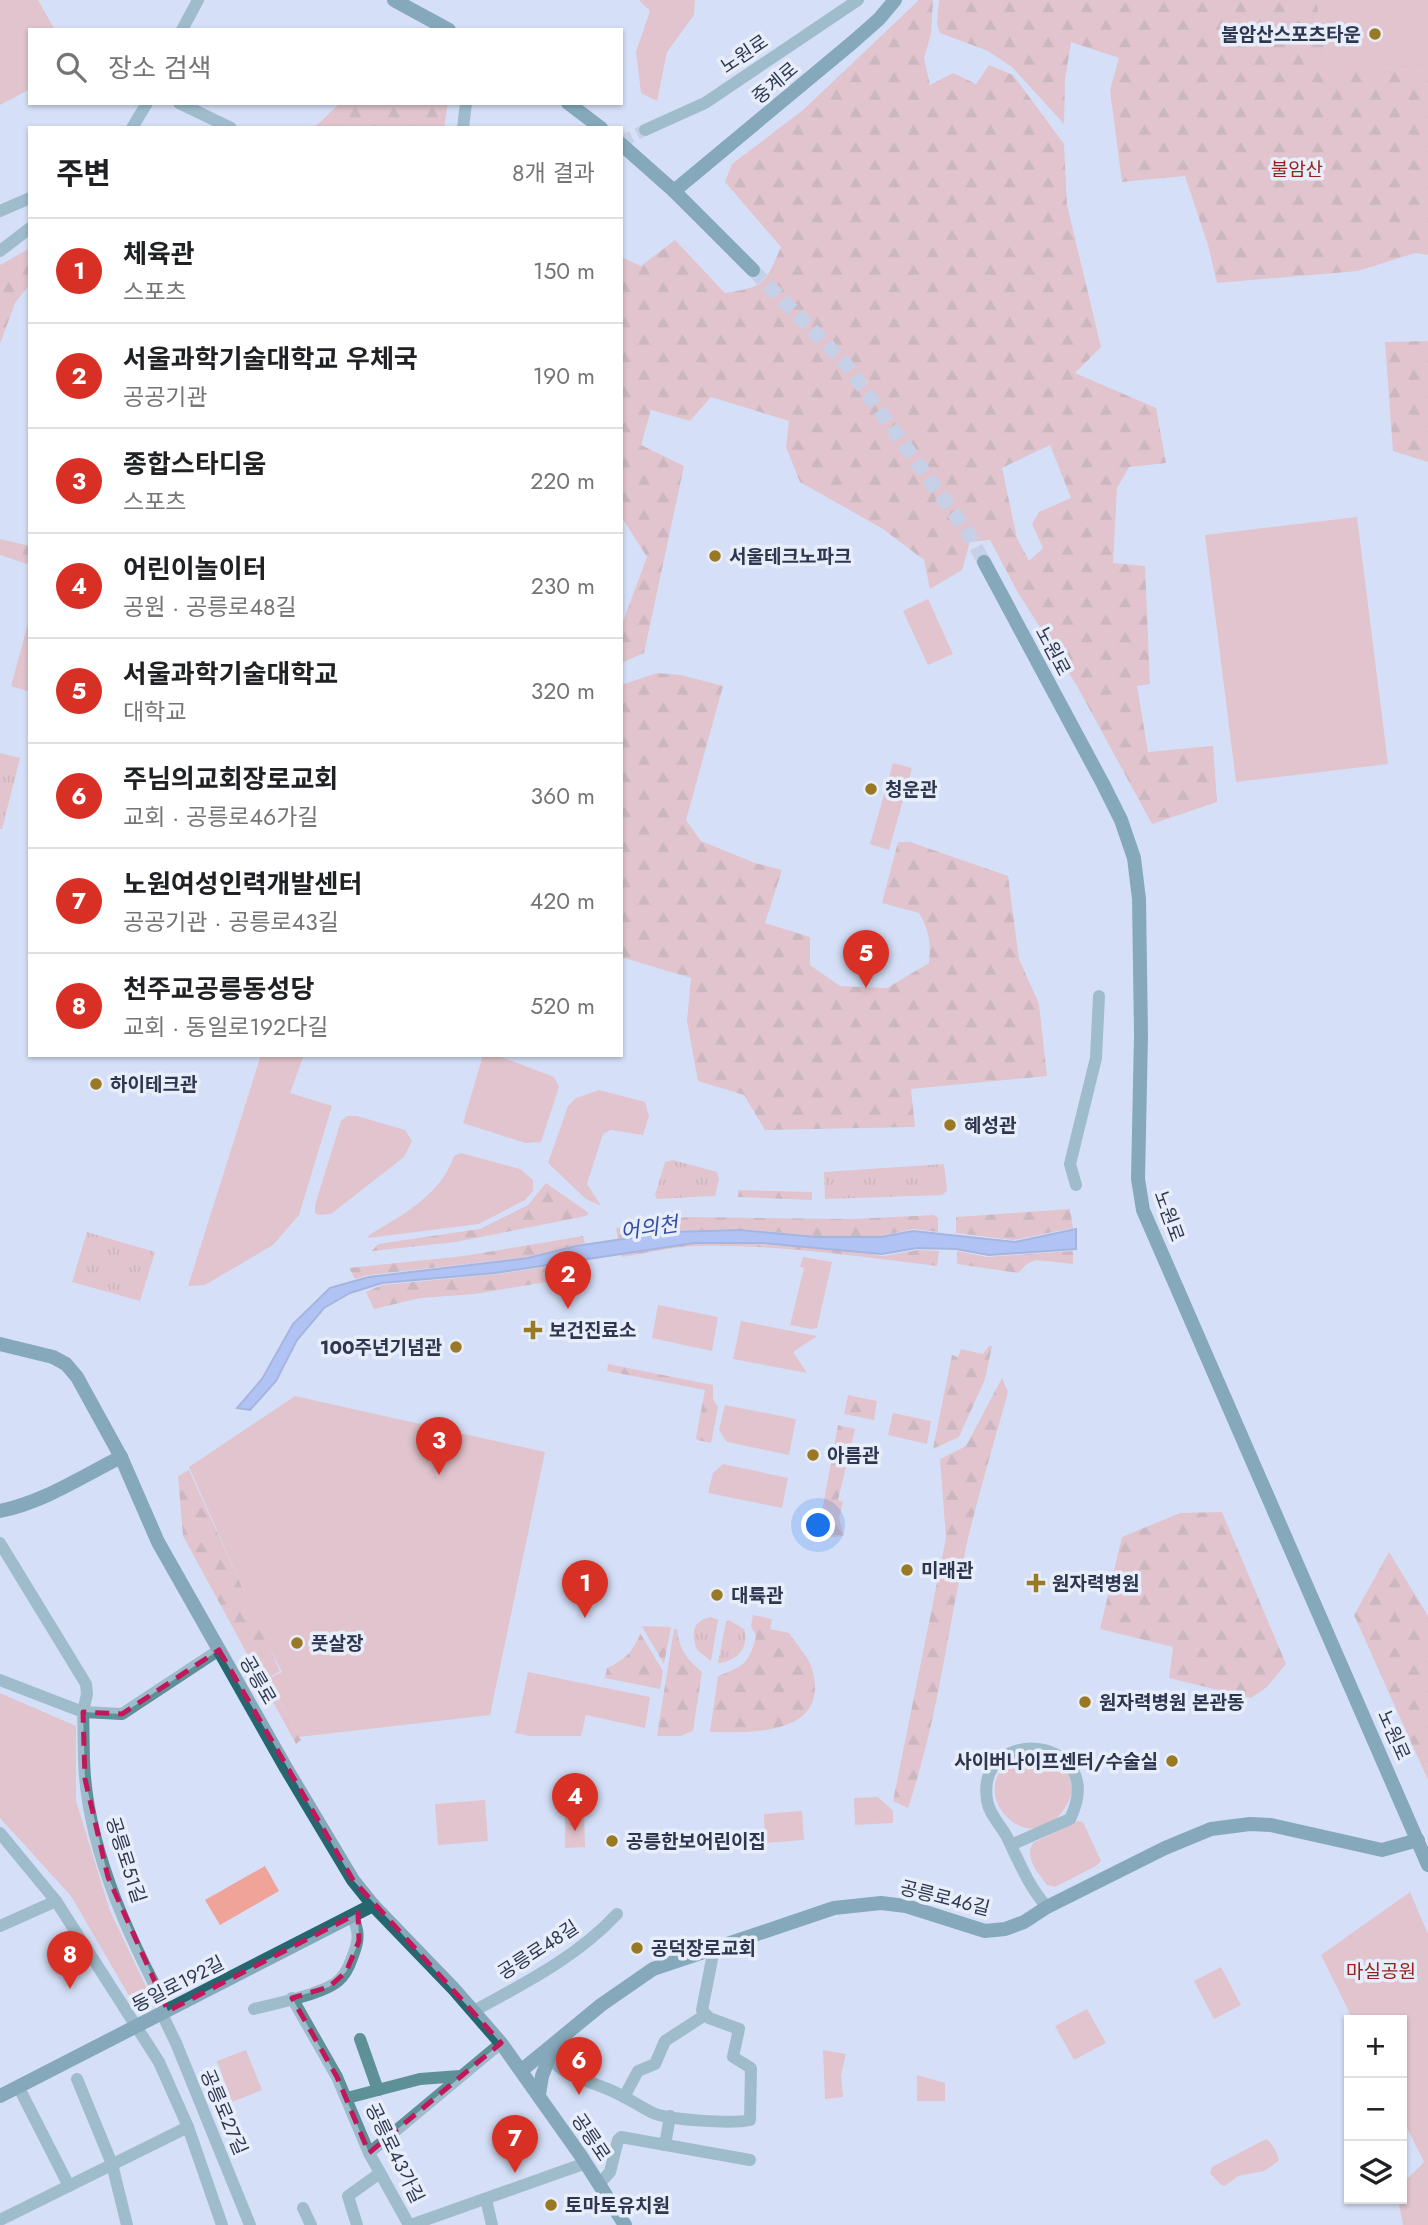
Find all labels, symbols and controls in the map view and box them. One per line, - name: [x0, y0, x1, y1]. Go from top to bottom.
- place label: 불암산스포츠타운: [1221, 21, 1361, 48]
- marker: 불암산스포츠타운: [1367, 26, 1383, 42]
- search box: [28, 28, 623, 105]
- street label: 노원로: [715, 28, 773, 80]
- icon: search: [52, 48, 90, 86]
- text: 장소 검색: [108, 49, 211, 87]
- street label: 중계로: [746, 56, 804, 110]
- text: 주변: [56, 152, 111, 195]
- text: 8개 결과: [512, 156, 595, 190]
- park label: 불암산: [1271, 156, 1323, 183]
- text: 체육관: [123, 235, 195, 273]
- text: 1: [73, 254, 85, 288]
- text: 150 m: [533, 254, 595, 288]
- text: 스포츠: [123, 275, 186, 309]
- text: 서울과학기술대학교 우체국: [123, 340, 418, 378]
- text: 2: [71, 359, 87, 393]
- text: 190 m: [533, 359, 595, 393]
- text: 공공기관: [123, 380, 208, 414]
- text: 종합스타디움: [123, 445, 267, 483]
- text: 3: [72, 464, 86, 498]
- text: 220 m: [530, 464, 595, 498]
- text: 스포츠: [123, 485, 186, 519]
- place label: 서울테크노파크: [729, 543, 851, 570]
- marker: 서울테크노파크: [707, 548, 723, 564]
- text: 어린이놀이터: [123, 550, 267, 588]
- text: 4: [71, 569, 87, 603]
- text: 230 m: [531, 569, 595, 603]
- text: 공원 · 공릉로48길: [123, 590, 297, 624]
- street label: 노원로: [1029, 622, 1077, 680]
- text: 서울과학기술대학교: [123, 655, 338, 693]
- text: 5: [72, 674, 86, 708]
- text: 320 m: [531, 674, 595, 708]
- text: 대학교: [123, 695, 186, 729]
- text: 주님의교회장로교회: [123, 760, 338, 798]
- place label: 청운관: [885, 776, 938, 803]
- text: 6: [71, 779, 87, 813]
- text: 360 m: [531, 779, 595, 813]
- marker: 청운관: [863, 781, 879, 797]
- text: 교회 · 공릉로46가길: [123, 800, 318, 834]
- text: 노원여성인력개발센터: [123, 865, 362, 903]
- text: 7: [72, 884, 86, 918]
- text: 420 m: [530, 884, 595, 918]
- text: 공공기관 · 공릉로43길: [123, 905, 339, 939]
- pin: 5: [843, 930, 889, 988]
- text: 천주교공릉동성당: [123, 970, 314, 1008]
- text: 8: [72, 989, 86, 1023]
- text: 520 m: [530, 989, 595, 1023]
- text: 교회 · 동일로192다길: [123, 1010, 329, 1044]
- place label: 하이테크관: [110, 1071, 198, 1098]
- marker: 하이테크관: [88, 1076, 104, 1092]
- place label: 혜성관: [964, 1112, 1017, 1139]
- marker: 혜성관: [942, 1117, 958, 1133]
- street label: 노원로: [1147, 1187, 1191, 1245]
- water label: 어의천: [618, 1209, 682, 1247]
- pin: 2: [545, 1251, 591, 1309]
- place label: 보건진료소: [549, 1317, 636, 1344]
- marker: 보건진료소: [523, 1320, 543, 1340]
- place label: 100주년기념관: [320, 1334, 443, 1361]
- marker: 100주년기념관: [448, 1339, 464, 1355]
- pin: 3: [416, 1417, 462, 1475]
- place label: 아름관: [827, 1442, 880, 1469]
- marker: 아름관: [805, 1447, 821, 1463]
- your location: [801, 1508, 835, 1542]
- place label: 미래관: [921, 1557, 974, 1584]
- pin: 1: [562, 1560, 608, 1618]
- marker: 미래관: [899, 1562, 915, 1578]
- place label: 원자력병원: [1052, 1570, 1139, 1597]
- marker: 원자력병원: [1026, 1573, 1046, 1593]
- place label: 대륙관: [731, 1582, 784, 1609]
- marker: 대륙관: [709, 1587, 725, 1603]
- place label: 풋살장: [311, 1630, 363, 1657]
- marker: 풋살장: [289, 1635, 305, 1651]
- street label: 공릉로: [233, 1651, 283, 1709]
- place label: 원자력병원 본관동: [1099, 1689, 1245, 1716]
- marker: 원자력병원 본관동: [1077, 1694, 1093, 1710]
- street label: 노원로: [1371, 1706, 1417, 1764]
- place label: 사이버나이프센터/수술실: [954, 1748, 1158, 1775]
- marker: 사이버나이프센터/수술실: [1164, 1753, 1180, 1769]
- pin: 4: [552, 1773, 598, 1831]
- street label: 공릉로51길: [99, 1813, 153, 1907]
- place label: 공릉한보어린이집: [626, 1828, 766, 1855]
- marker: 공릉한보어린이집: [604, 1833, 620, 1849]
- street label: 공릉로46길: [897, 1874, 993, 1922]
- street label: 공릉로48길: [492, 1914, 584, 1986]
- pin: 8: [47, 1931, 93, 1989]
- place label: 공덕장로교회: [651, 1935, 756, 1962]
- marker: 공덕장로교회: [629, 1940, 645, 1956]
- street label: 동일로192길: [127, 1949, 229, 2019]
- park label: 마실공원: [1346, 1958, 1416, 1985]
- map controls: [1344, 2015, 1407, 2204]
- button: +: [1344, 2015, 1407, 2078]
- pin: 6: [556, 2037, 602, 2095]
- street label: 공릉로27길: [194, 2065, 254, 2159]
- button: −: [1344, 2078, 1407, 2141]
- street label: 공릉로43가길: [359, 2098, 431, 2208]
- street label: 공릉로: [565, 2108, 617, 2166]
- pin: 7: [492, 2115, 538, 2173]
- button: layers: [1344, 2141, 1407, 2204]
- place label: 토마토유치원: [565, 2192, 670, 2219]
- marker: 토마토유치원: [543, 2197, 559, 2213]

